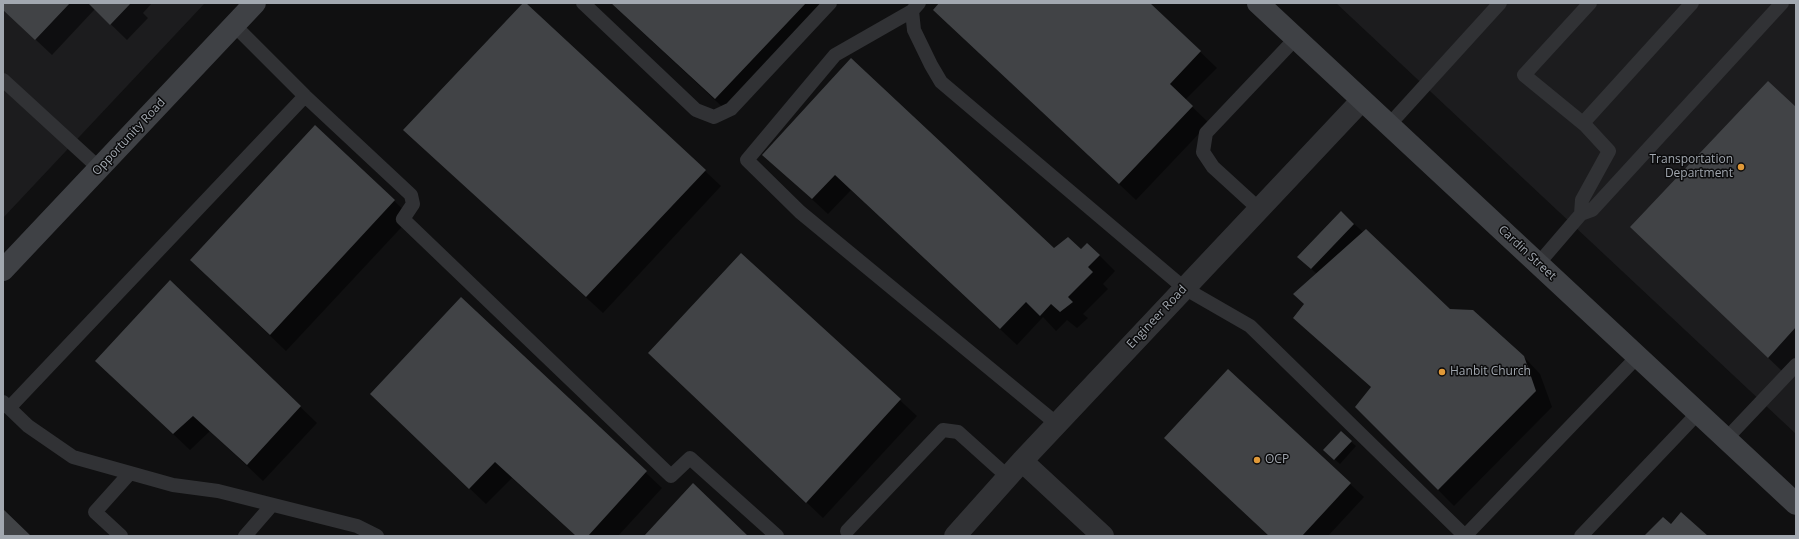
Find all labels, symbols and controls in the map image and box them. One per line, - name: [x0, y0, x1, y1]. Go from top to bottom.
- street label: Opportunity Road: [90, 95, 168, 179]
- place label: Transportation Department: [1649, 153, 1733, 181]
- marker: Transportation Department: [1736, 162, 1746, 172]
- street label: Cardin Street: [1495, 223, 1559, 283]
- street label: Engineer Road: [1124, 282, 1190, 352]
- place label: Hanbit Church: [1450, 365, 1531, 379]
- marker: Hanbit Church: [1437, 367, 1447, 377]
- place label: OCP: [1265, 453, 1289, 467]
- marker: OCP: [1252, 455, 1262, 465]

